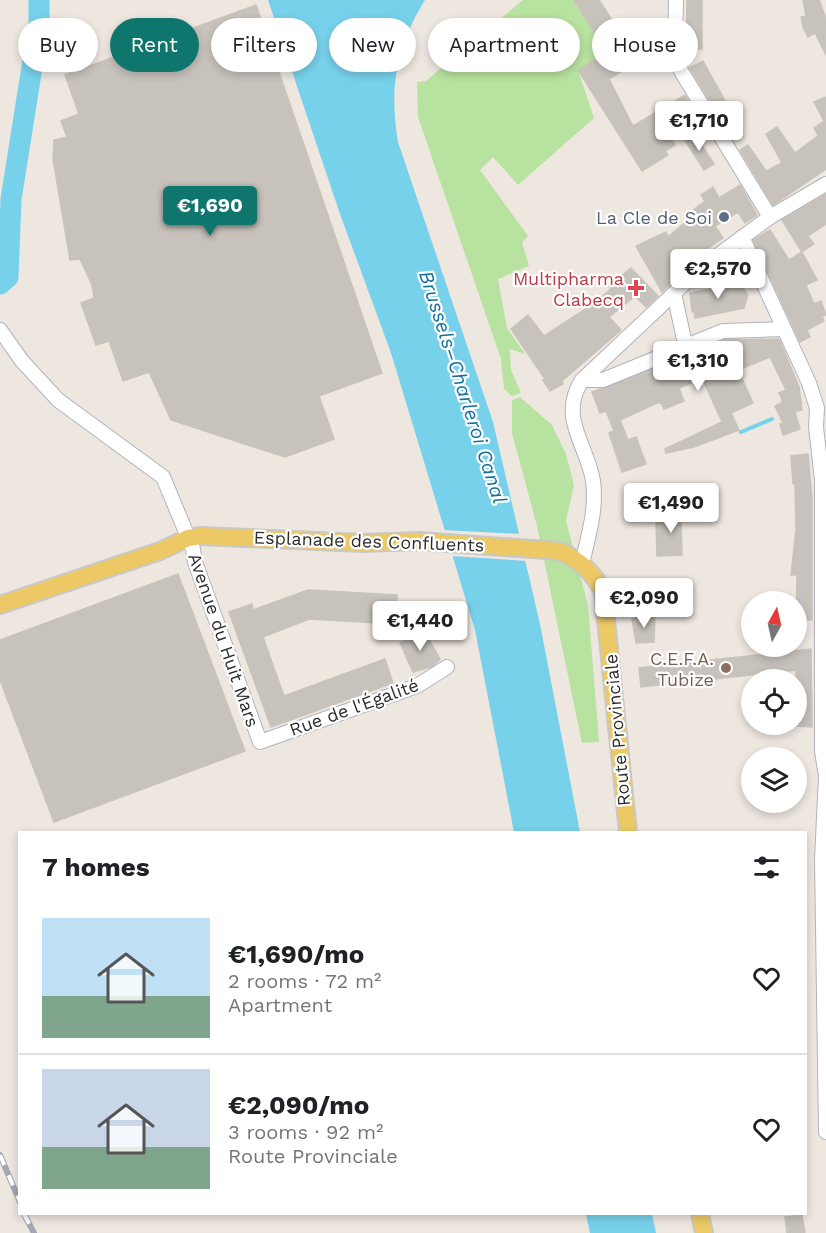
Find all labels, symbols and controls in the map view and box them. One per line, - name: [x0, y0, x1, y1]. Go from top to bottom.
- chip: Buy: [18, 18, 98, 72]
- chip: Rent: [110, 18, 199, 72]
- chip: Filters: [211, 18, 317, 72]
- chip: New: [329, 18, 416, 72]
- chip: Apartment: [428, 18, 580, 72]
- chip: House: [592, 18, 698, 72]
- pin: €1,710: [650, 101, 748, 152]
- text: €1,710: [669, 108, 729, 132]
- pin: €1,690: [161, 186, 259, 237]
- text: €1,690: [177, 193, 243, 217]
- place label: La Cle de Soi: [596, 207, 712, 228]
- marker: La Cle de Soi: [717, 210, 731, 224]
- pin: €2,570: [669, 249, 767, 300]
- text: €2,570: [684, 256, 752, 280]
- water label: Brussels–Charleroi Canal: [414, 267, 512, 507]
- place label: Multipharma Clabecq: [513, 268, 624, 310]
- marker: Multipharma Clabecq: [629, 281, 643, 295]
- pin: €1,310: [649, 341, 747, 392]
- text: €1,310: [667, 348, 729, 372]
- pin: €1,490: [622, 483, 720, 534]
- text: €1,490: [638, 490, 704, 514]
- street label: Esplanade des Confluents: [253, 526, 485, 556]
- street label: Avenue du Huit Mars: [184, 550, 264, 730]
- pin: €2,090: [595, 578, 693, 629]
- text: €2,090: [609, 585, 679, 609]
- north arrow: [741, 591, 807, 657]
- map controls: [741, 591, 807, 813]
- pin: €1,440: [371, 601, 469, 652]
- text: €1,440: [386, 608, 454, 632]
- place label: C.E.F.A. Tubize: [650, 648, 714, 690]
- street label: Route Provinciale: [600, 653, 634, 807]
- marker: C.E.F.A. Tubize: [719, 661, 733, 675]
- button: locate: [741, 669, 807, 735]
- street label: Rue de l'Égalité: [287, 674, 421, 740]
- button: layers: [741, 747, 807, 813]
- icon: filters: [750, 851, 783, 884]
- text: 7 homes: [42, 852, 150, 882]
- text: €1,690/mo: [228, 939, 364, 969]
- icon: home: [90, 942, 162, 1014]
- icon: heart: [750, 962, 783, 995]
- text: 2 rooms · 72 m²: [228, 969, 381, 993]
- text: Apartment: [228, 993, 332, 1017]
- text: €2,090/mo: [228, 1090, 369, 1120]
- icon: home: [90, 1093, 162, 1165]
- icon: heart: [750, 1113, 783, 1146]
- text: 3 rooms · 92 m²: [228, 1120, 383, 1144]
- text: Route Provinciale: [228, 1144, 398, 1168]

